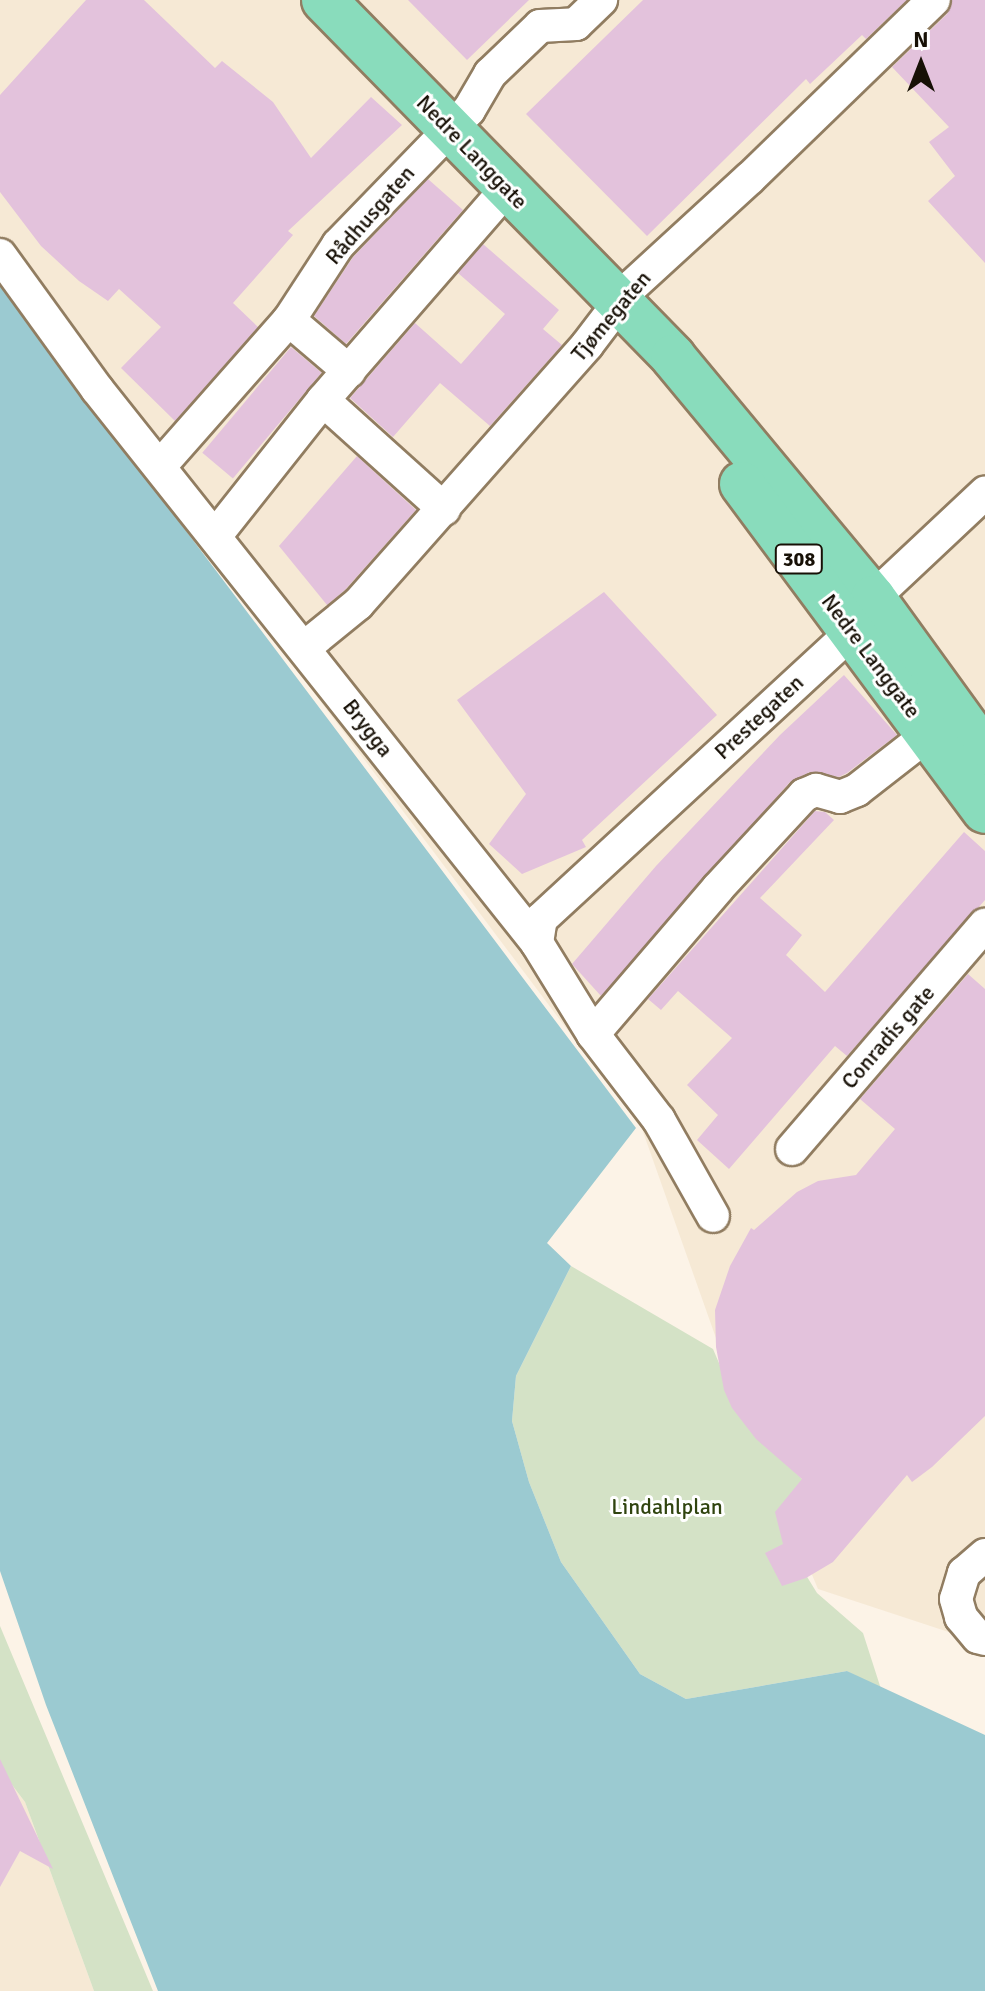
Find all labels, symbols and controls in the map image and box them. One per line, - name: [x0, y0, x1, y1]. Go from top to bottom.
- north arrow: [881, 24, 961, 104]
- text: N: [913, 26, 929, 53]
- street label: Nedre Langgate: [411, 90, 533, 214]
- street label: Rådhusgaten: [320, 160, 420, 270]
- street label: Tjømegaten: [566, 265, 656, 367]
- road number: 308: [773, 543, 825, 575]
- street label: Nedre Langgate: [816, 589, 926, 723]
- street label: Prestegaten: [709, 669, 809, 765]
- street label: Brygga: [337, 694, 399, 762]
- street label: Conradis gate: [836, 980, 940, 1094]
- park label: Lindahlplan: [611, 1494, 723, 1520]

